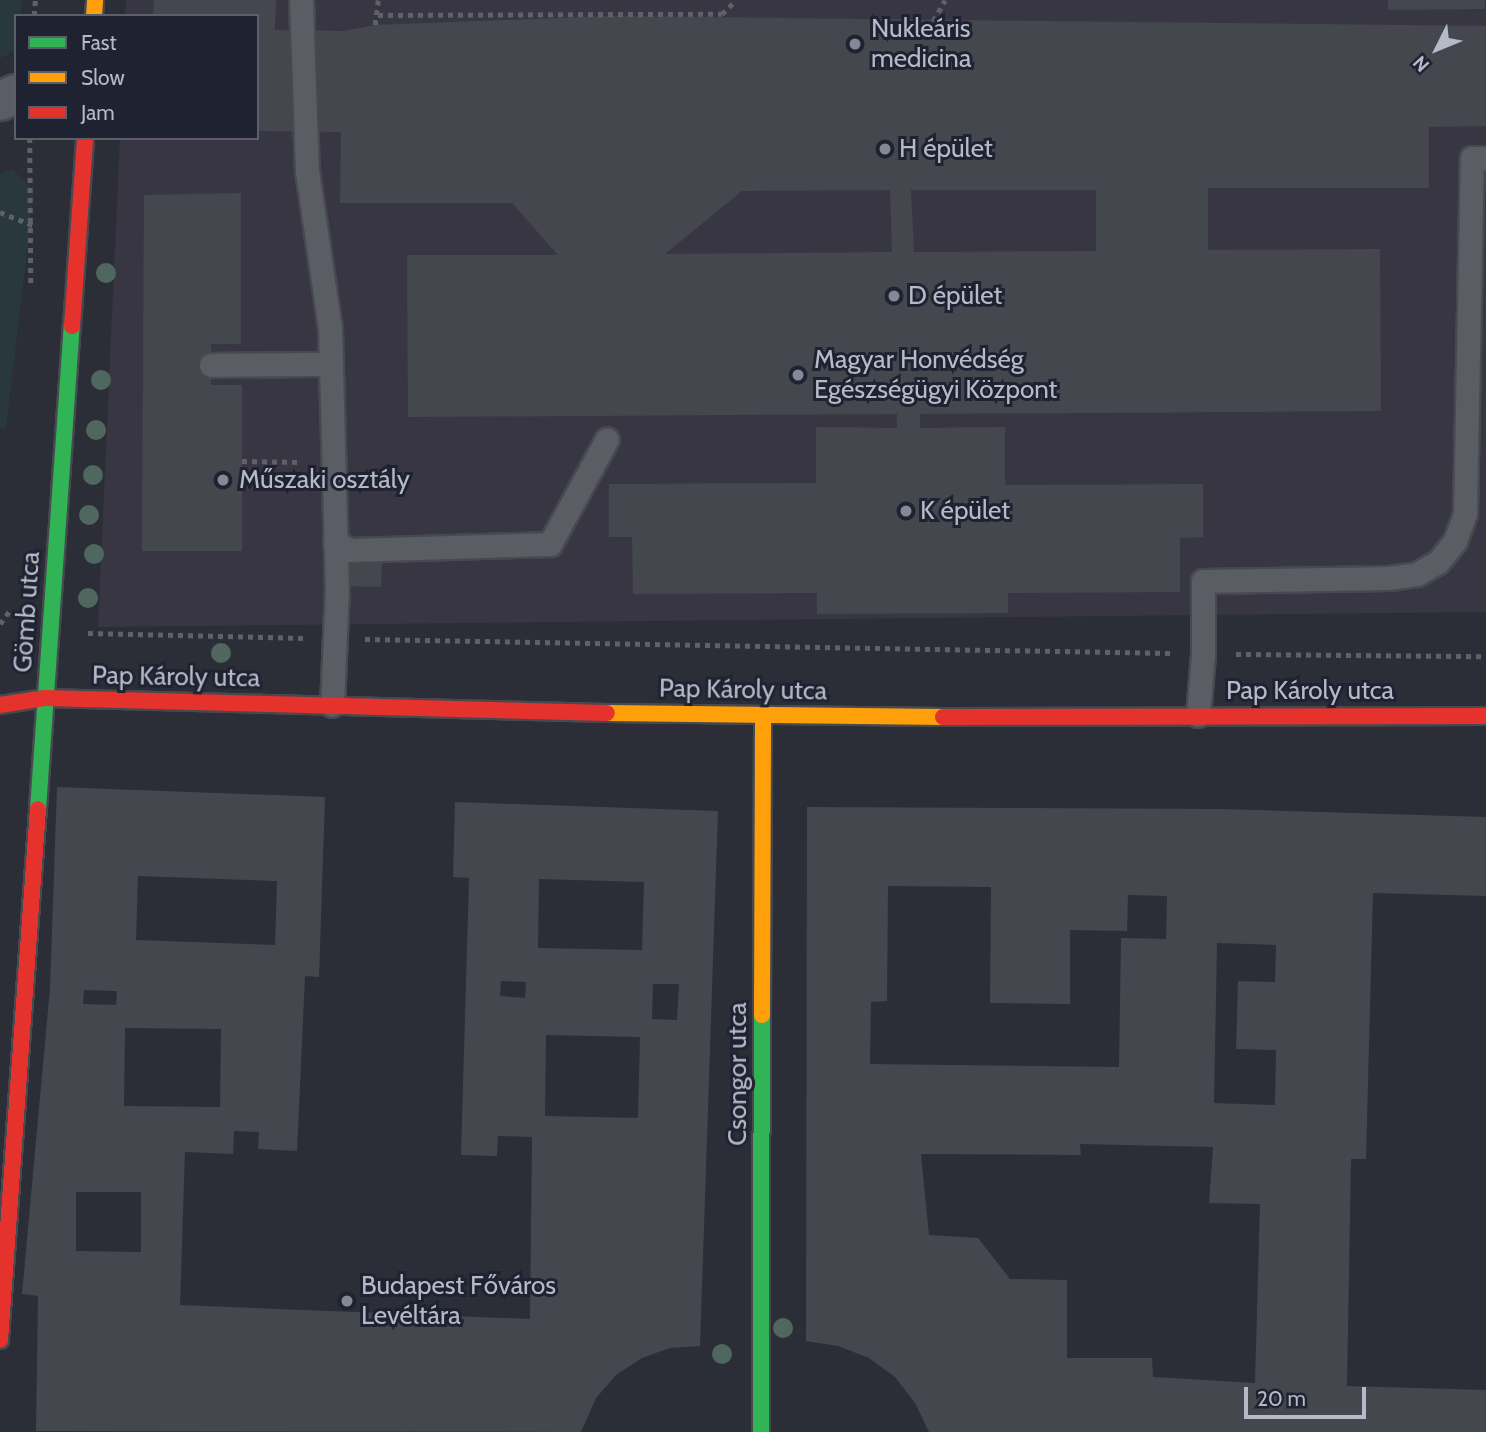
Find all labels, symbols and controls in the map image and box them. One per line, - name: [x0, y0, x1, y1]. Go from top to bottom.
- place label: Nukleáris medicina: [871, 13, 971, 74]
- legend: [14, 14, 259, 140]
- north arrow: [1402, 14, 1472, 84]
- text: Fast: [81, 30, 117, 55]
- marker: Nukleáris medicina: [845, 34, 865, 54]
- text: N: [1408, 51, 1434, 76]
- text: Slow: [81, 65, 125, 90]
- text: Jam: [81, 100, 115, 125]
- place label: H épület: [899, 133, 993, 165]
- marker: H épület: [877, 141, 893, 157]
- place label: D épület: [908, 280, 1002, 312]
- marker: D épület: [886, 288, 902, 304]
- place label: Magyar Honvédség Egészségügyi Központ: [814, 344, 1057, 406]
- marker: Magyar Honvédség Egészségügyi Központ: [788, 365, 808, 385]
- place label: Műszaki osztály: [239, 464, 410, 496]
- marker: Műszaki osztály: [213, 470, 233, 490]
- place label: K épület: [920, 495, 1010, 527]
- marker: K épület: [898, 503, 914, 519]
- street label: Gömb utca: [7, 550, 47, 674]
- street label: Pap Károly utca: [92, 660, 260, 694]
- street label: Pap Károly utca: [659, 673, 827, 707]
- street label: Pap Károly utca: [1226, 675, 1394, 707]
- street label: Csongor utca: [722, 1002, 754, 1146]
- place label: Budapest Főváros Levéltára: [361, 1270, 556, 1332]
- marker: Budapest Főváros Levéltára: [339, 1293, 355, 1309]
- scale bar: [1248, 1372, 1370, 1416]
- text: 20 m: [1257, 1386, 1306, 1411]

